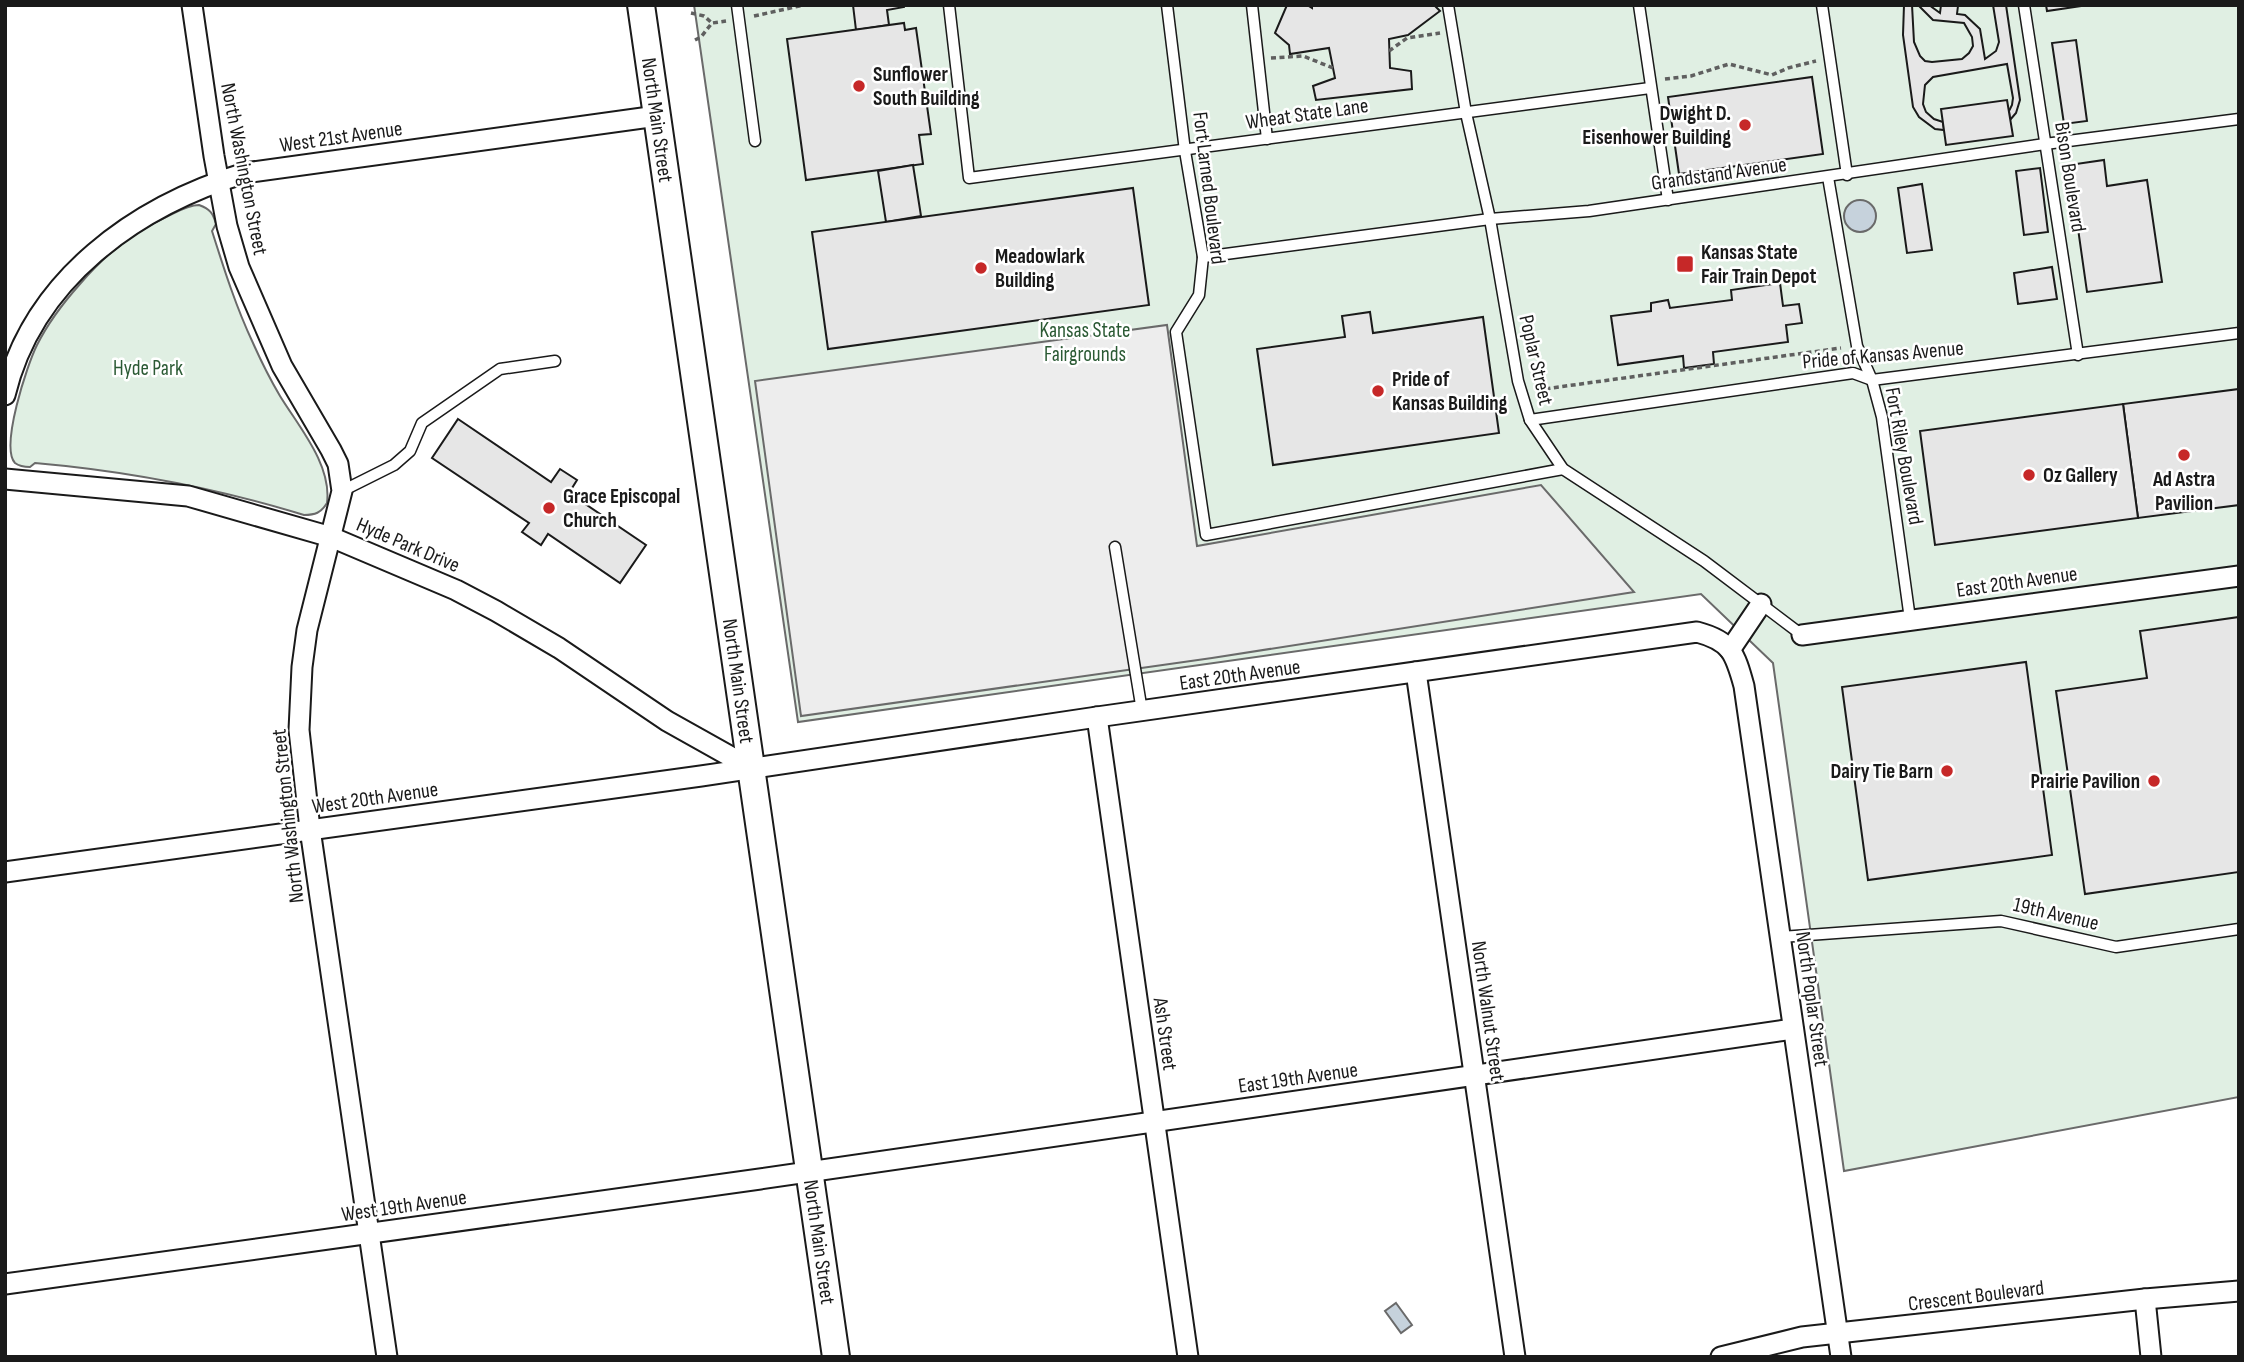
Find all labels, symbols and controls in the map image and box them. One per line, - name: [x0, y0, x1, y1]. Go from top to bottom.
- street label: North Main Street: [636, 56, 678, 184]
- place label: Sunflower South Building: [873, 62, 980, 111]
- marker: Sunflower South Building: [851, 78, 867, 94]
- street label: North Washington Street: [215, 81, 273, 257]
- street label: Wheat State Lane: [1244, 93, 1370, 135]
- place label: Dwight D. Eisenhower Building: [1582, 101, 1731, 150]
- street label: Fort Larned Boulevard: [1187, 110, 1231, 266]
- street label: West 21st Avenue: [278, 116, 404, 158]
- marker: Dwight D. Eisenhower Building: [1737, 117, 1753, 133]
- street label: Bison Boulevard: [2049, 120, 2091, 234]
- street label: Grandstand Avenue: [1650, 152, 1788, 196]
- place label: Kansas State Fair Train Depot: [1701, 240, 1816, 289]
- place label: Meadowlark Building: [995, 244, 1085, 293]
- marker: Kansas State Fair Train Depot: [1675, 254, 1695, 274]
- marker: Meadowlark Building: [973, 260, 989, 276]
- street label: Poplar Street: [1513, 312, 1559, 408]
- park label: Kansas State Fairgrounds: [1040, 318, 1130, 367]
- street label: Pride of Kansas Avenue: [1801, 336, 1965, 374]
- park label: Hyde Park: [113, 356, 183, 381]
- place label: Pride of Kansas Building: [1392, 367, 1508, 416]
- marker: Pride of Kansas Building: [1370, 383, 1386, 399]
- street label: Fort Riley Boulevard: [1880, 385, 1928, 527]
- marker: Ad Astra Pavilion: [2176, 447, 2192, 463]
- place label: Oz Gallery: [2043, 463, 2118, 488]
- marker: Oz Gallery: [2021, 467, 2037, 483]
- place label: Ad Astra Pavilion: [2152, 467, 2215, 516]
- place label: Grace Episcopal Church: [563, 484, 680, 533]
- marker: Grace Episcopal Church: [541, 500, 557, 516]
- street label: Hyde Park Drive: [353, 512, 463, 578]
- street label: East 20th Avenue: [1955, 561, 2079, 603]
- street label: North Main Street: [717, 617, 759, 745]
- street label: East 20th Avenue: [1178, 654, 1302, 696]
- street label: North Washington Street: [266, 728, 310, 904]
- place label: Dairy Tie Barn: [1830, 759, 1933, 784]
- marker: Dairy Tie Barn: [1939, 763, 1955, 779]
- place label: Prairie Pavilion: [2030, 769, 2140, 794]
- marker: Prairie Pavilion: [2146, 773, 2162, 789]
- street label: West 20th Avenue: [310, 777, 440, 819]
- street label: 19th Avenue: [2011, 892, 2101, 936]
- street label: North Poplar Street: [1790, 930, 1834, 1068]
- street label: North Walnut Street: [1466, 939, 1510, 1083]
- street label: Ash Street: [1147, 995, 1182, 1072]
- street label: East 19th Avenue: [1237, 1057, 1359, 1099]
- street label: North Main Street: [798, 1178, 840, 1306]
- street label: West 19th Avenue: [340, 1185, 468, 1227]
- street label: Crescent Boulevard: [1907, 1275, 2045, 1317]

